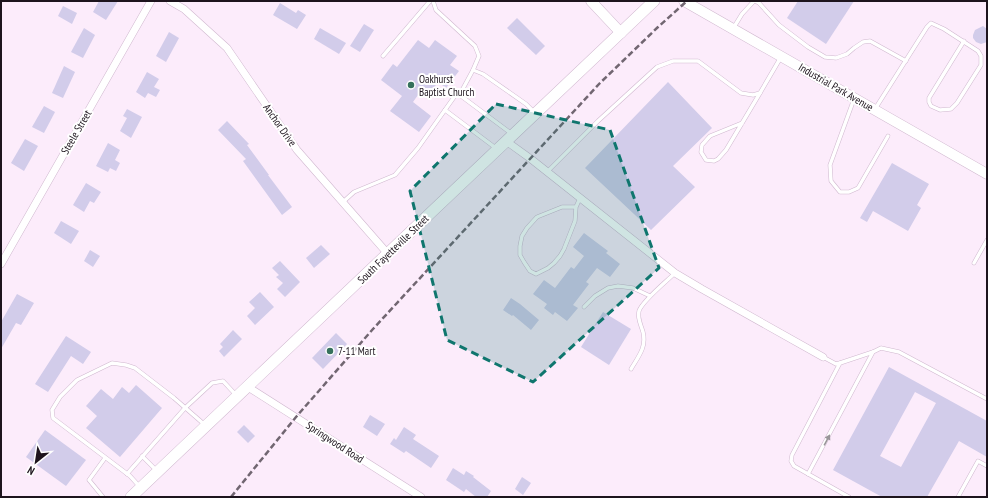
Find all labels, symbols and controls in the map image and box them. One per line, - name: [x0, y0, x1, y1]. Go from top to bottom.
- street label: Industrial Park Avenue: [796, 60, 876, 114]
- place label: Oakhurst Baptist Church: [419, 72, 474, 99]
- marker: Oakhurst Baptist Church: [406, 80, 416, 90]
- street label: Anchor Drive: [260, 101, 300, 149]
- street label: Steele Street: [58, 107, 94, 157]
- street label: South Fayetteville Street: [354, 211, 432, 287]
- place label: 7-11 Mart: [338, 344, 376, 358]
- marker: 7-11 Mart: [325, 346, 335, 356]
- street label: Springwood Road: [303, 418, 367, 466]
- one-way arrow: [823, 434, 830, 446]
- north arrow: [16, 442, 56, 482]
- text: N: [25, 463, 37, 478]

